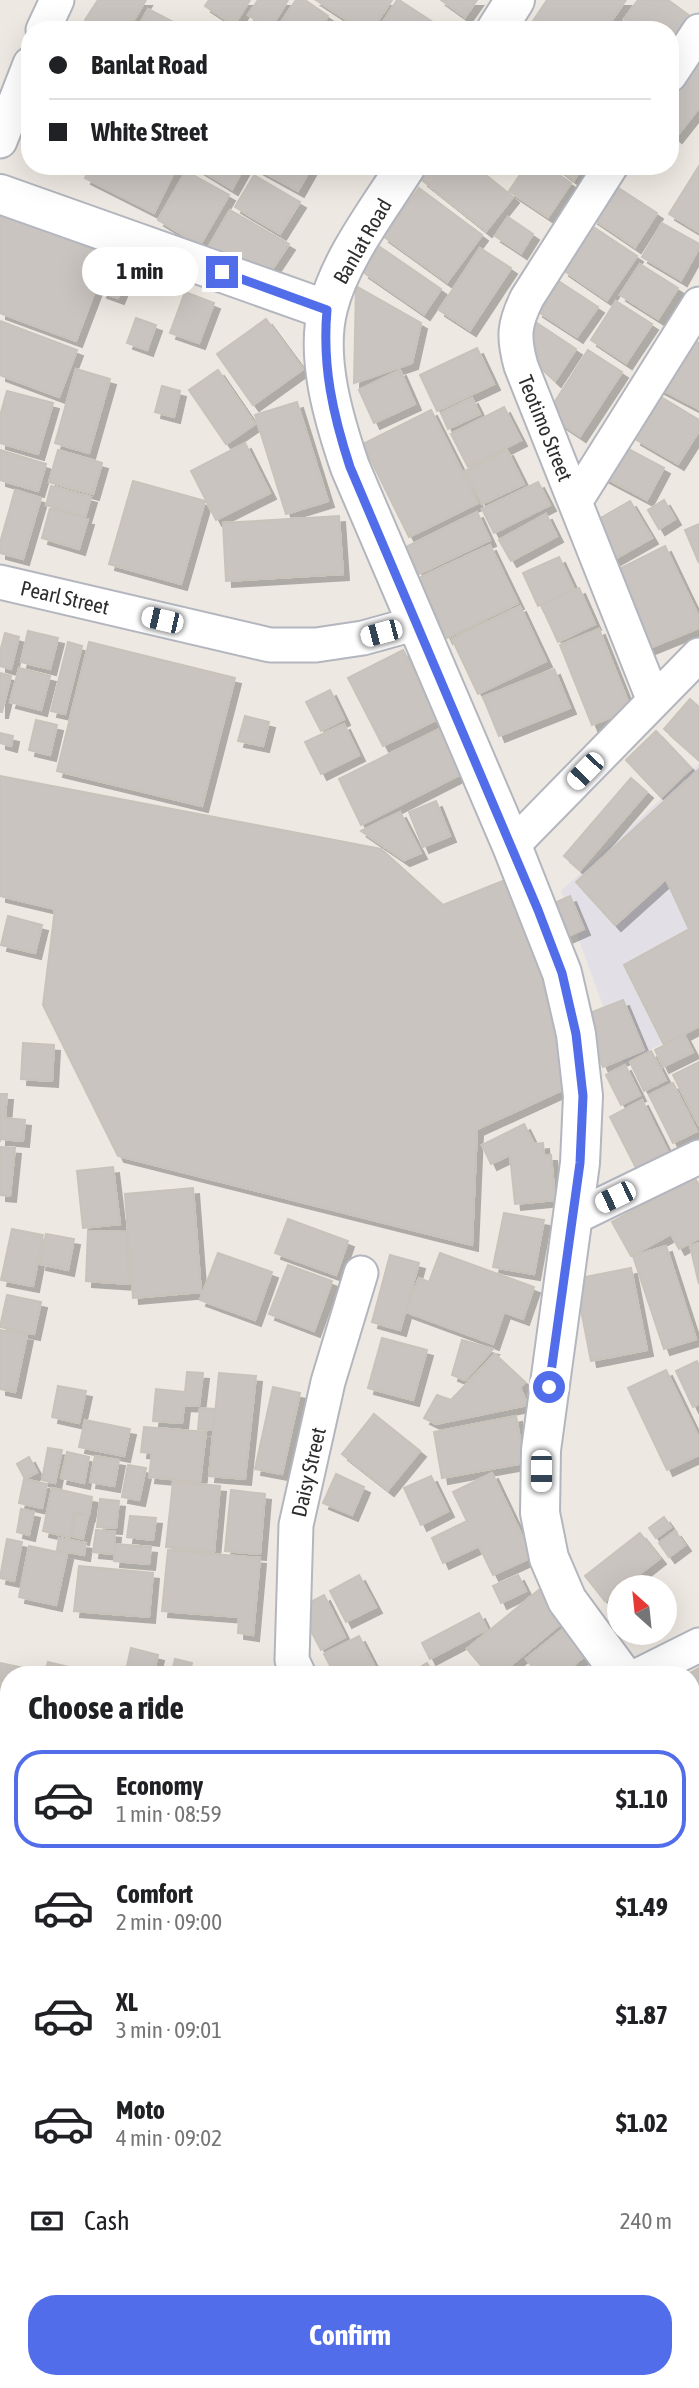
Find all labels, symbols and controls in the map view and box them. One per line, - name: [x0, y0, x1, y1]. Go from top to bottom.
- text: Banlat Road: [91, 50, 208, 80]
- text: White Street: [91, 117, 208, 147]
- street label: Banlat Road: [328, 194, 396, 288]
- callout: 1 min: [82, 247, 198, 296]
- route end: [206, 256, 238, 288]
- text: 1 min: [117, 258, 163, 284]
- street label: Teotimo Street: [514, 372, 578, 484]
- street label: Pearl Street: [18, 575, 112, 619]
- car: [140, 605, 185, 635]
- car: [358, 617, 405, 649]
- car: [563, 749, 608, 793]
- car: [592, 1178, 639, 1216]
- route start: [533, 1371, 565, 1403]
- street label: Daisy Street: [286, 1425, 330, 1519]
- car: [531, 1450, 552, 1492]
- north arrow: [607, 1575, 677, 1645]
- map controls: [607, 1575, 677, 1645]
- text: Choose a ride: [28, 1689, 184, 1726]
- icon: car: [32, 1768, 95, 1831]
- text: Economy: [116, 1771, 203, 1801]
- text: $1.10: [616, 1784, 668, 1814]
- text: 1 min · 08:59: [116, 1801, 222, 1827]
- icon: car: [32, 1876, 95, 1939]
- text: Comfort: [116, 1879, 193, 1909]
- text: $1.49: [616, 1892, 668, 1922]
- text: 2 min · 09:00: [116, 1909, 222, 1935]
- icon: car: [32, 1984, 95, 2047]
- text: XL: [116, 1987, 138, 2017]
- text: $1.87: [616, 2000, 668, 2030]
- text: 3 min · 09:01: [116, 2017, 222, 2043]
- icon: car: [32, 2092, 95, 2155]
- text: Moto: [116, 2095, 165, 2125]
- text: $1.02: [616, 2108, 668, 2138]
- text: 4 min · 09:02: [116, 2125, 222, 2151]
- icon: cash: [28, 2202, 66, 2240]
- text: Cash: [84, 2206, 130, 2236]
- text: 240 m: [620, 2208, 672, 2234]
- button: Confirm: [28, 2295, 672, 2375]

